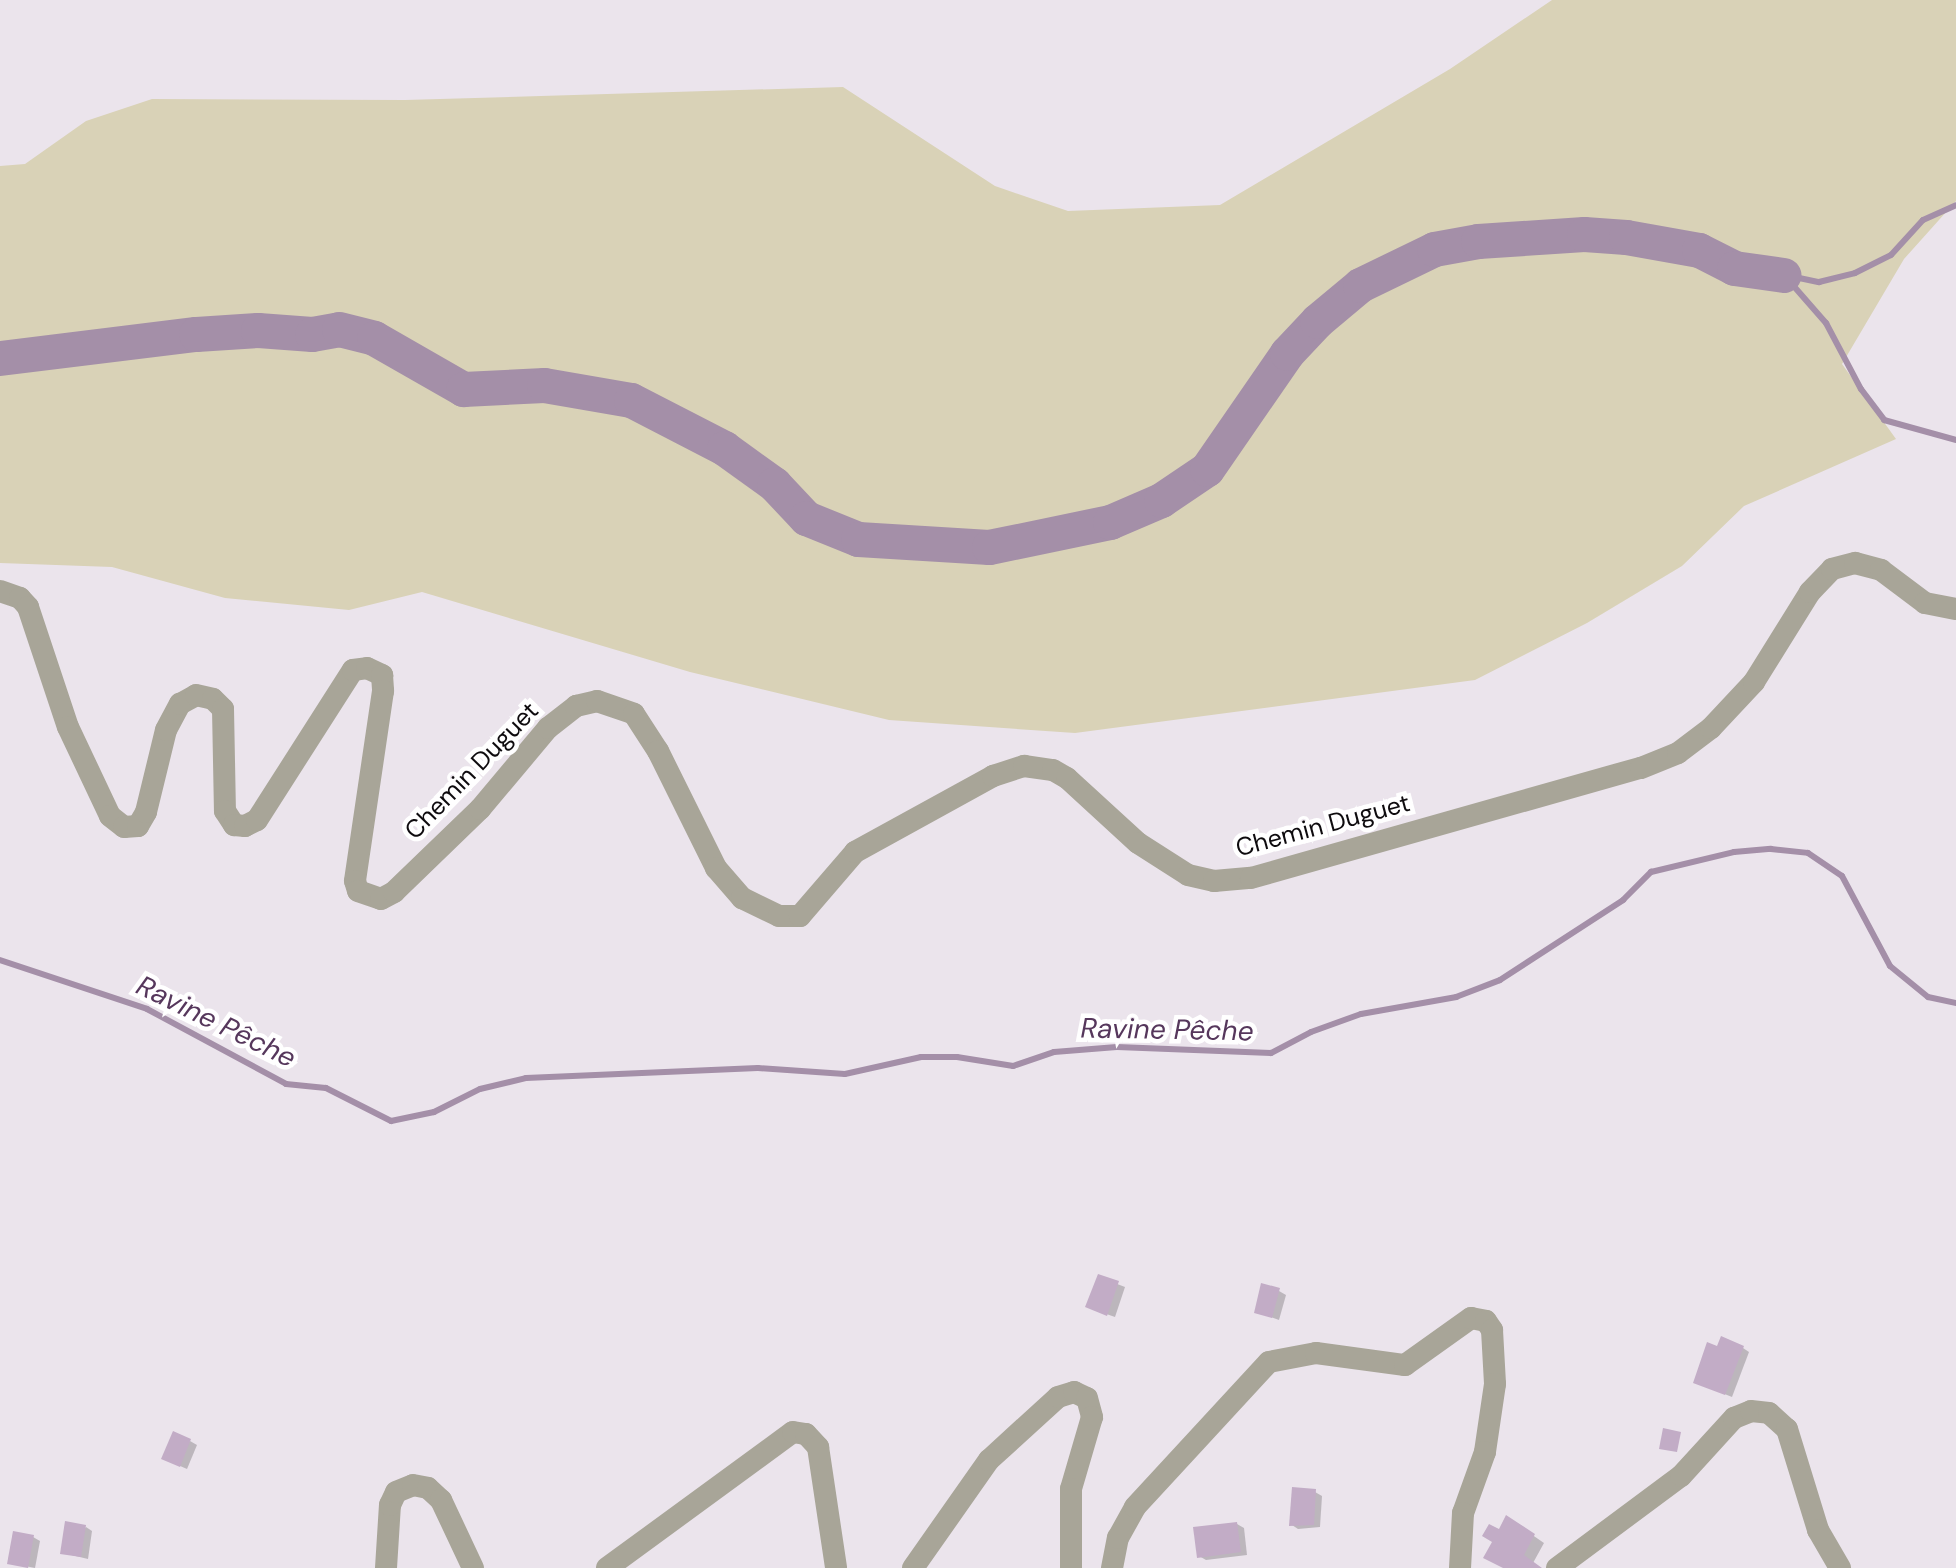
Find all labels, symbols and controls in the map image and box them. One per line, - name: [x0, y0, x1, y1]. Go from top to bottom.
- street label: Chemin Duguet: [399, 696, 545, 846]
- street label: Chemin Duguet: [1233, 788, 1413, 864]
- water label: Ravine Pêche: [131, 969, 301, 1075]
- water label: Ravine Pêche: [1080, 1012, 1254, 1048]

